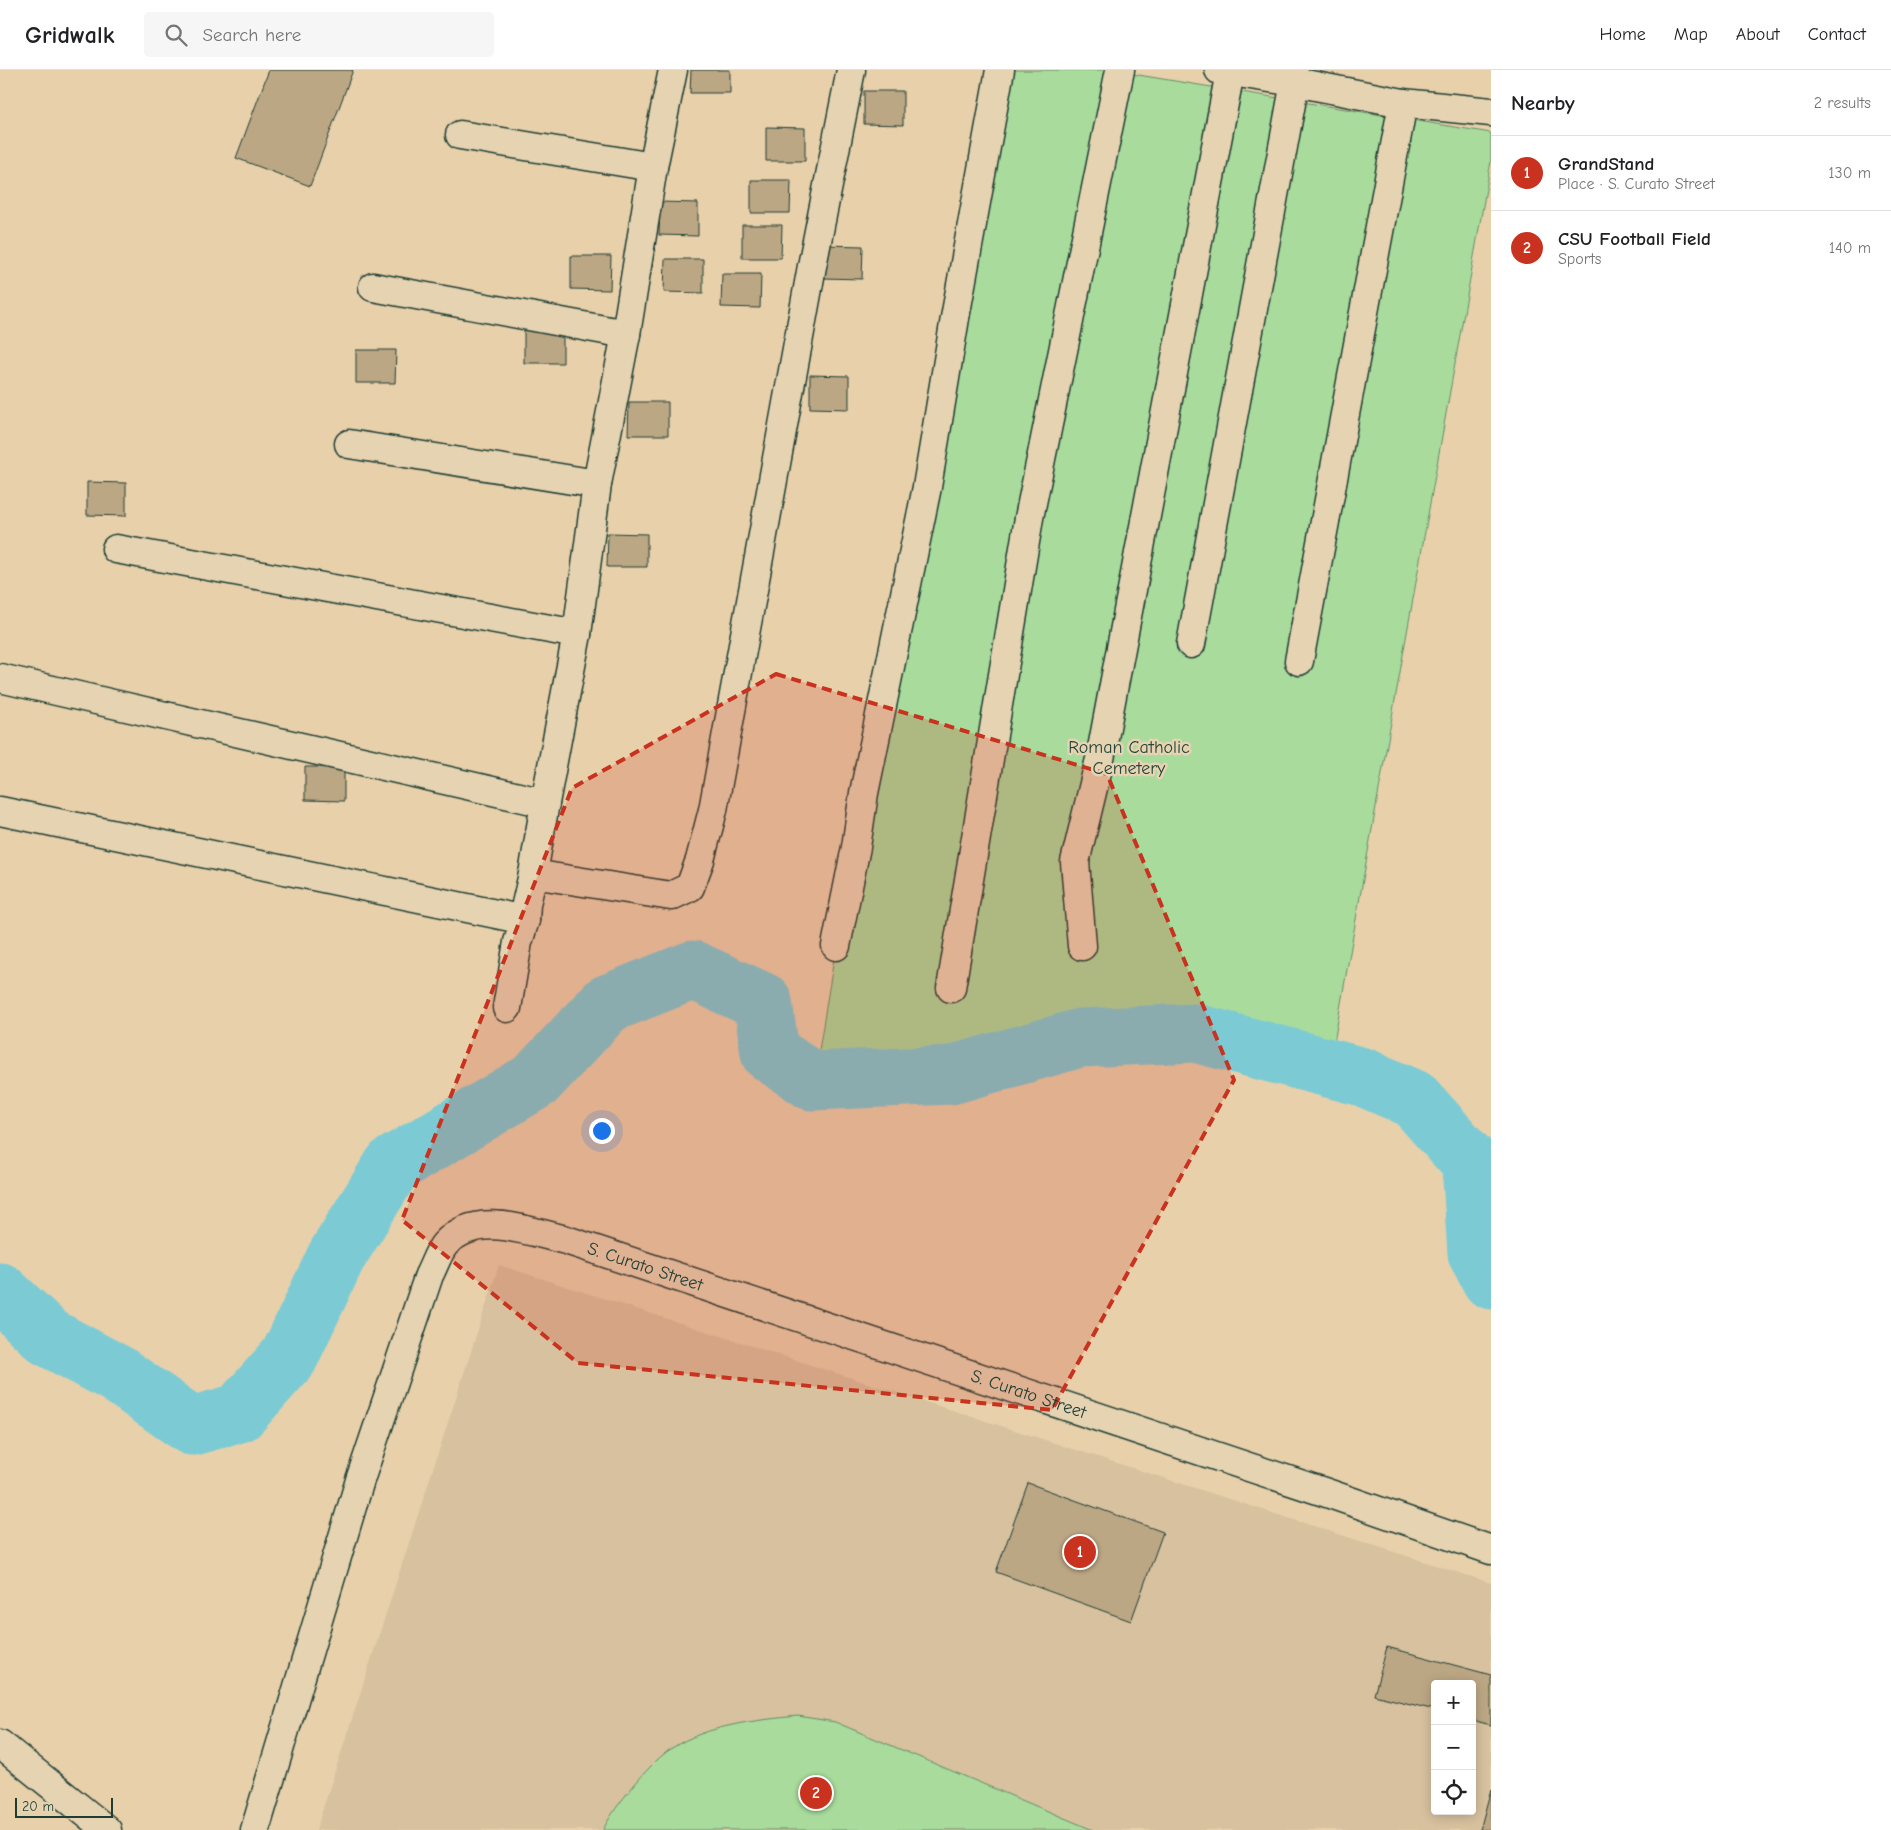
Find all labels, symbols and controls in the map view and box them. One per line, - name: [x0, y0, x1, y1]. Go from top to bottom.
- search box: [144, 12, 494, 57]
- text: Gridwalk: [25, 21, 114, 49]
- icon: search: [162, 21, 190, 49]
- text: Search here: [202, 24, 301, 46]
- text: Home: [1599, 24, 1646, 45]
- text: Map: [1674, 24, 1708, 45]
- text: About: [1736, 24, 1780, 45]
- text: Contact: [1808, 24, 1866, 45]
- text: Nearby: [1511, 91, 1575, 115]
- text: 2 results: [1814, 94, 1871, 112]
- text: GrandStand: [1558, 153, 1654, 175]
- text: 1: [1524, 164, 1530, 182]
- text: 130 m: [1828, 164, 1871, 182]
- text: Place · S. Curato Street: [1558, 175, 1715, 193]
- text: CSU Football Field: [1558, 228, 1711, 250]
- text: 2: [1523, 239, 1531, 257]
- text: 140 m: [1829, 239, 1871, 257]
- text: Sports: [1558, 250, 1601, 268]
- park label: Roman Catholic Cemetery: [1068, 737, 1190, 779]
- your location: [589, 1118, 615, 1144]
- street label: S. Curato Street: [585, 1237, 707, 1296]
- street label: S. Curato Street: [968, 1365, 1090, 1423]
- pin: 1: [1064, 1533, 1096, 1571]
- map controls: [1431, 1680, 1476, 1815]
- button: +: [1431, 1680, 1476, 1725]
- button: −: [1431, 1725, 1476, 1770]
- button: locate: [1431, 1770, 1476, 1815]
- pin: 2: [800, 1774, 832, 1812]
- scale bar: [15, 1795, 112, 1818]
- text: 20 m: [22, 1798, 54, 1815]

